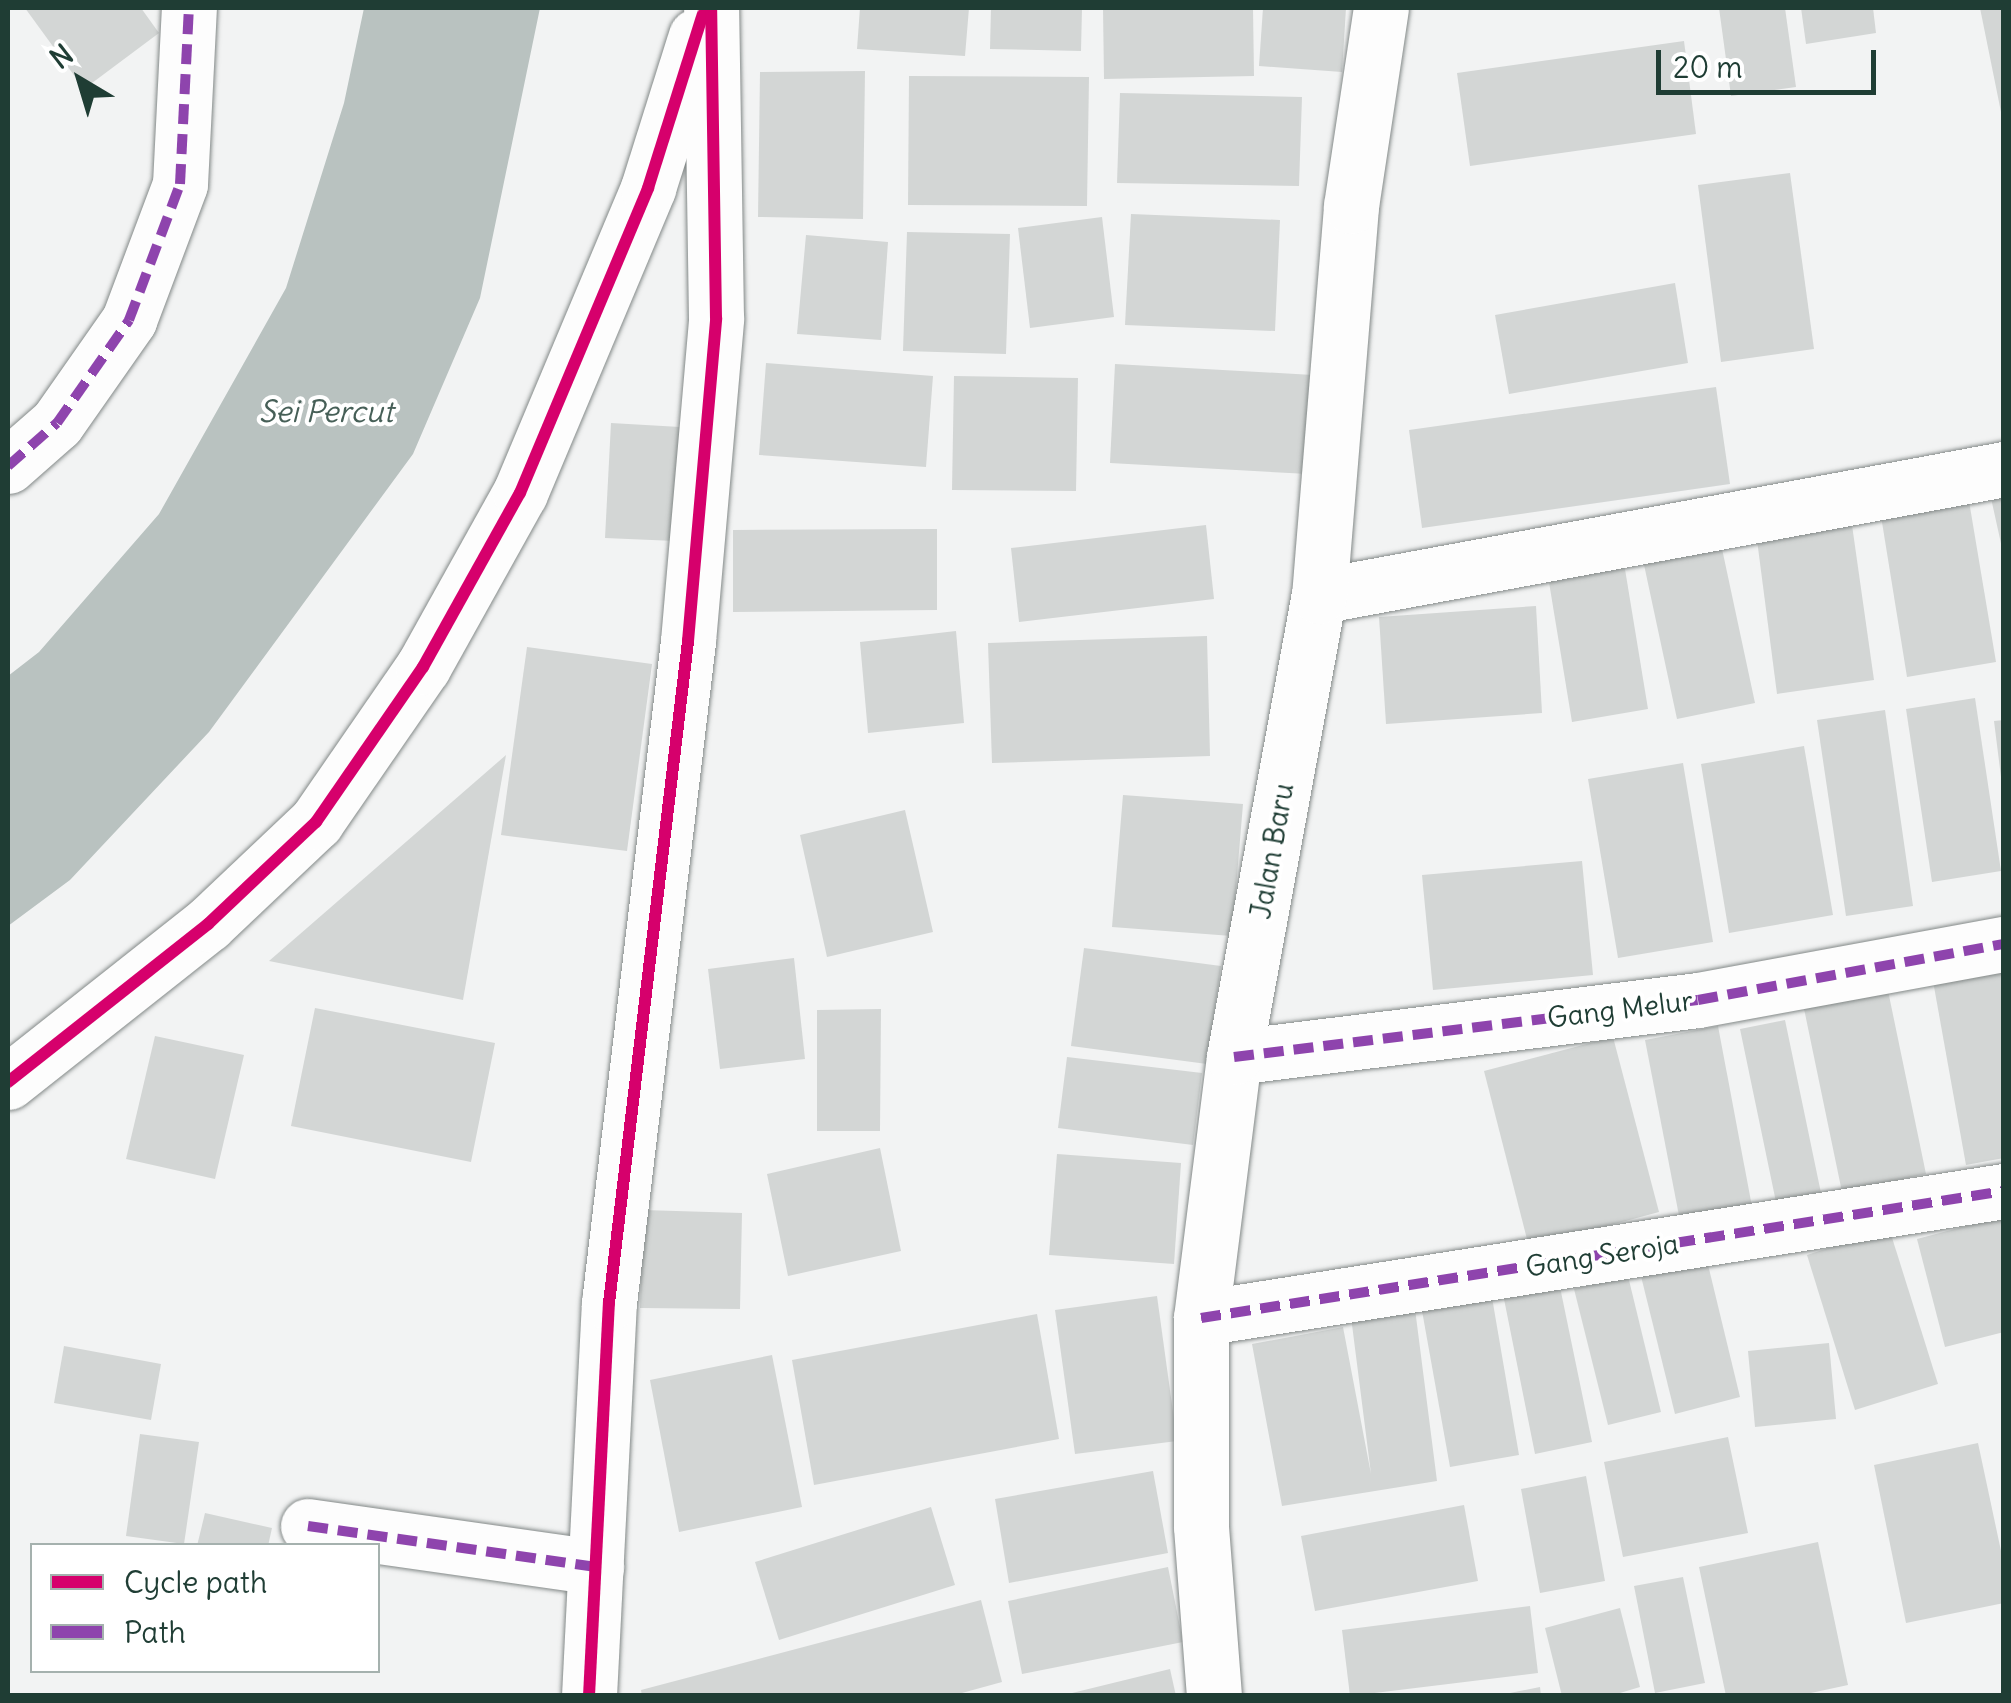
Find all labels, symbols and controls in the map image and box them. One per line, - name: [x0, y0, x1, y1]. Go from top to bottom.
- north arrow: [30, 30, 130, 130]
- scale bar: [1661, 30, 1881, 92]
- text: N: [43, 36, 80, 77]
- text: 20 m: [1673, 48, 1743, 86]
- water label: Sei Percut: [259, 393, 393, 429]
- street label: Jalan Baru: [1244, 780, 1300, 922]
- street label: Gang Melur: [1545, 983, 1695, 1035]
- street label: Gang Seroja: [1523, 1226, 1681, 1284]
- legend: [30, 1543, 380, 1673]
- text: Cycle path: [124, 1563, 267, 1601]
- text: Path: [124, 1613, 186, 1651]

